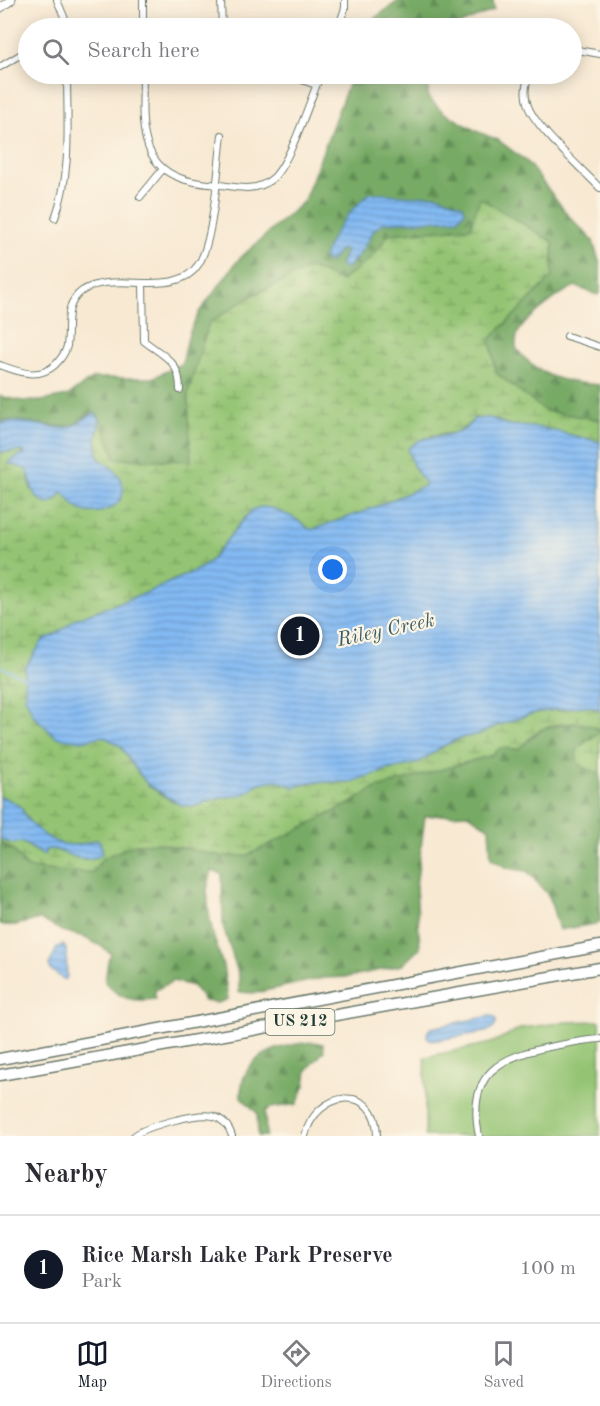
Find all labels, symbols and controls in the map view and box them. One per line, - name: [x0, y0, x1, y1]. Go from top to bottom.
- search box: [18, 18, 582, 84]
- icon: search: [39, 35, 72, 68]
- text: Search here: [87, 40, 200, 62]
- your location: [318, 555, 347, 584]
- water label: Riley Creek: [334, 611, 437, 651]
- pin: 1: [280, 614, 320, 658]
- road number: US 212: [266, 1009, 334, 1035]
- text: Nearby: [24, 1162, 108, 1188]
- text: Rice Marsh Lake Park Preserve: [81, 1245, 393, 1267]
- text: 1: [38, 1259, 49, 1279]
- text: 100 m: [520, 1259, 576, 1279]
- text: Park: [81, 1272, 122, 1292]
- tab: Map: [76, 1337, 109, 1393]
- tab: Directions: [261, 1337, 332, 1393]
- tab: Saved: [483, 1337, 524, 1393]

